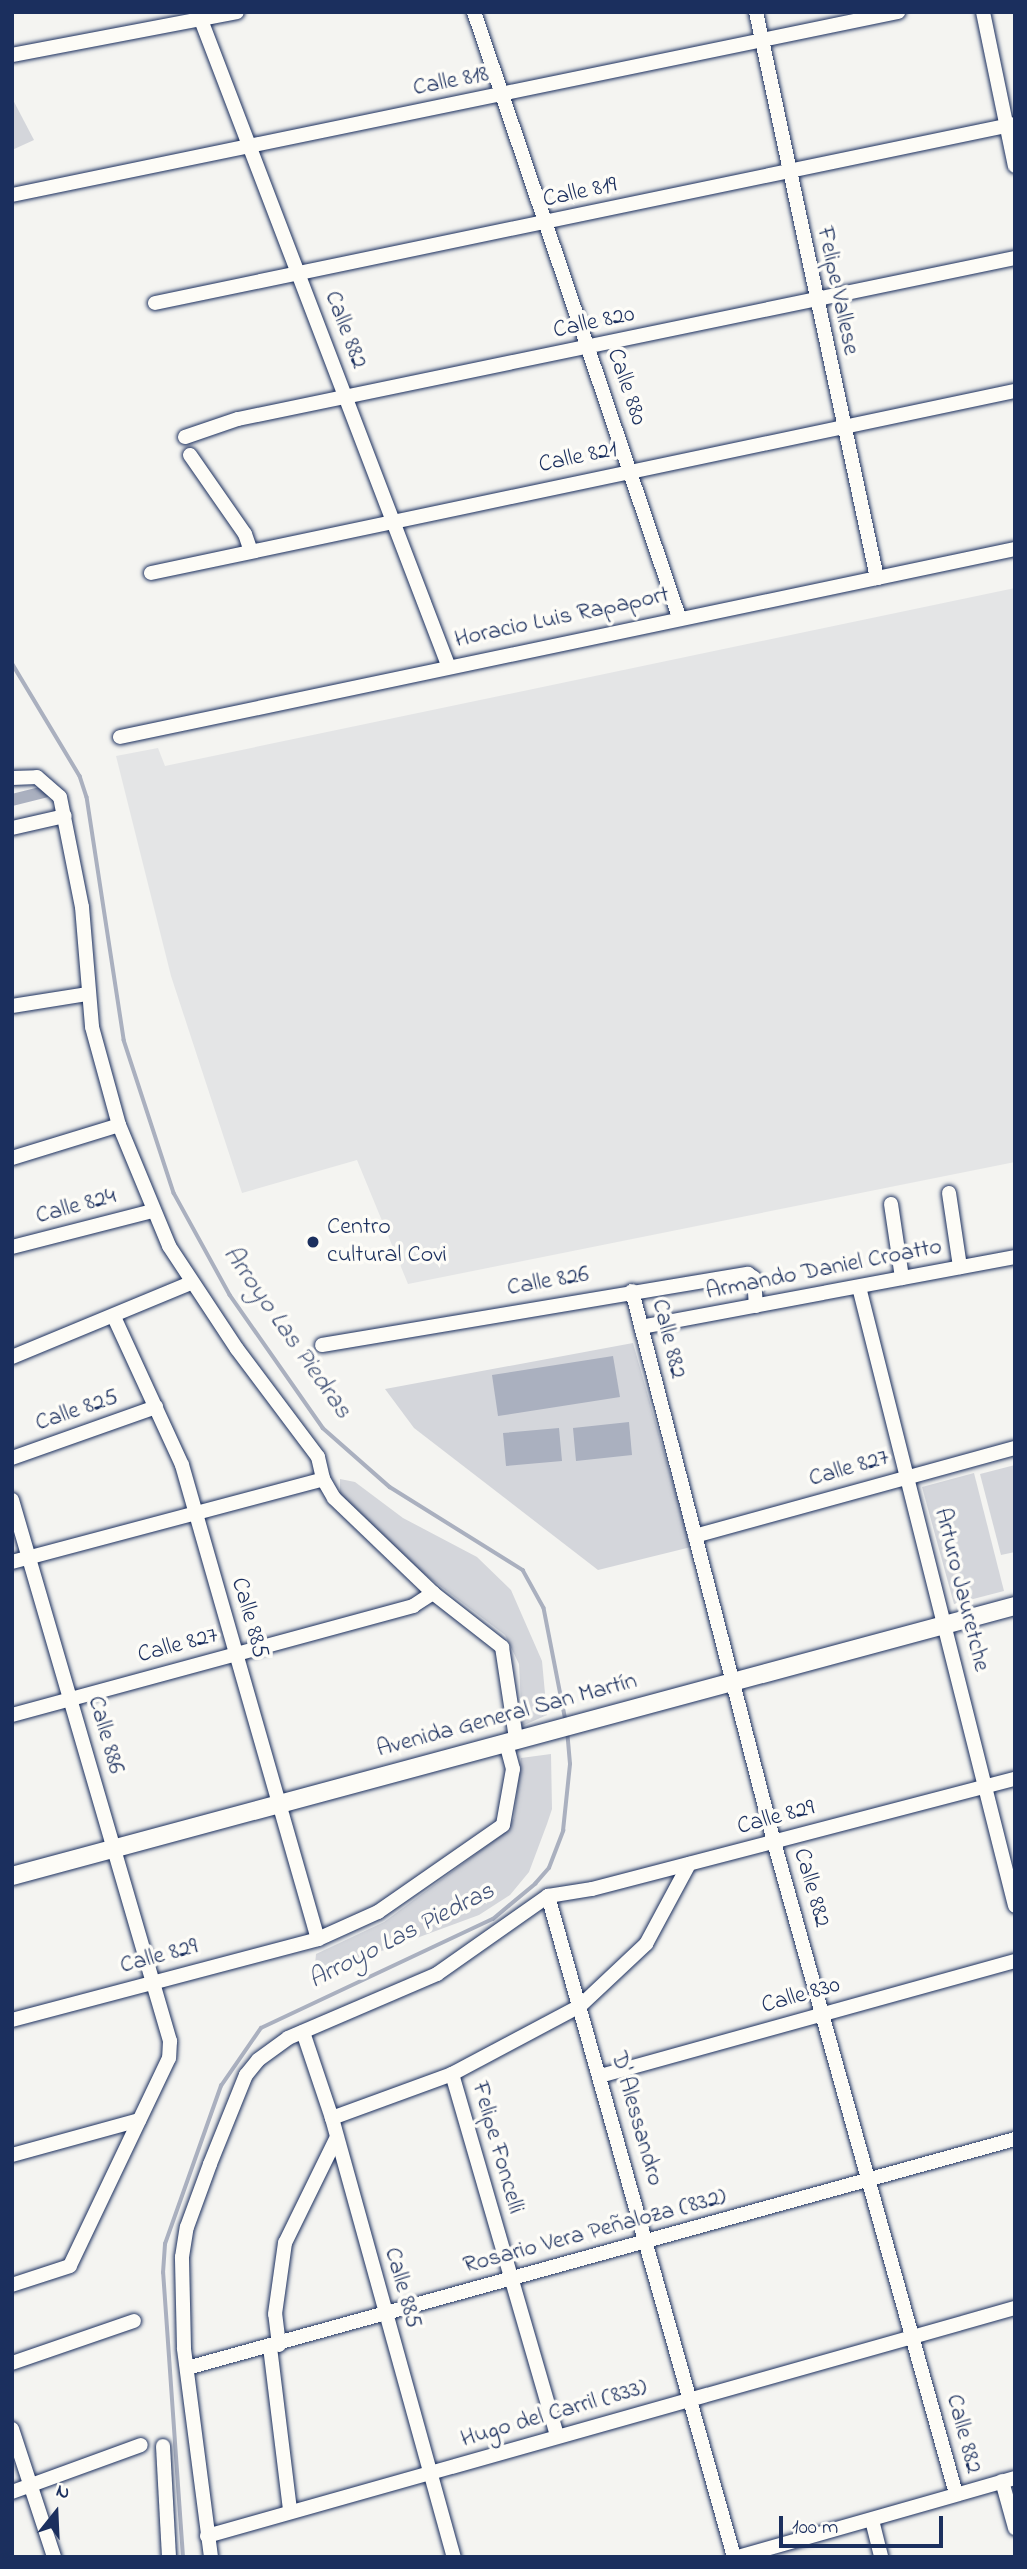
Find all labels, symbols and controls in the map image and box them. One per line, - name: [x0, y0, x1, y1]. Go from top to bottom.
- street label: Calle 818: [411, 61, 491, 103]
- street label: Calle 819: [540, 171, 620, 215]
- street label: Felipe Vallese: [809, 224, 865, 358]
- street label: Calle 882: [317, 287, 373, 373]
- street label: Calle 820: [551, 300, 637, 346]
- street label: Calle 880: [599, 345, 653, 429]
- street label: Calle 821: [536, 436, 620, 480]
- street label: Horacio Luis Rapaport: [452, 581, 672, 655]
- street label: Calle 824: [33, 1183, 119, 1231]
- place label: Centro cultural Covi: [327, 1214, 447, 1270]
- street label: Armando Daniel Croatto: [704, 1233, 944, 1307]
- marker: Centro cultural Covi: [305, 1234, 321, 1250]
- water label: Arroyo Las Piedras: [215, 1240, 357, 1426]
- street label: Calle 826: [505, 1261, 591, 1303]
- street label: Calle 882: [644, 1296, 692, 1382]
- street label: Calle 825: [32, 1383, 122, 1439]
- street label: Calle 827: [806, 1444, 892, 1494]
- street label: Arturo Jauretche: [927, 1505, 995, 1675]
- street label: Calle 885: [224, 1574, 274, 1662]
- street label: Calle 827: [135, 1622, 221, 1670]
- street label: Avenida General San Martín: [374, 1667, 640, 1765]
- street label: Calle 886: [80, 1693, 130, 1777]
- street label: Calle 829: [734, 1794, 818, 1842]
- street label: Calle 882: [786, 1845, 836, 1931]
- water label: Arroyo Las Piedras: [304, 1877, 500, 1997]
- street label: Calle 829: [117, 1933, 201, 1981]
- street label: Calle 830: [758, 1971, 844, 2021]
- street label: D' Alessandro: [603, 2049, 669, 2189]
- street label: Felipe Foncelli: [464, 2079, 530, 2217]
- street label: Rosario Vera Peñaloza (832): [460, 2183, 730, 2281]
- street label: Calle 885: [377, 2244, 427, 2332]
- street label: Hugo del Carril (833): [458, 2374, 650, 2454]
- street label: Calle 882: [939, 2391, 987, 2477]
- north arrow: [21, 2478, 91, 2548]
- text: N: [52, 2478, 73, 2507]
- scale bar: [782, 2502, 946, 2546]
- text: 100 m: [792, 2513, 838, 2543]

